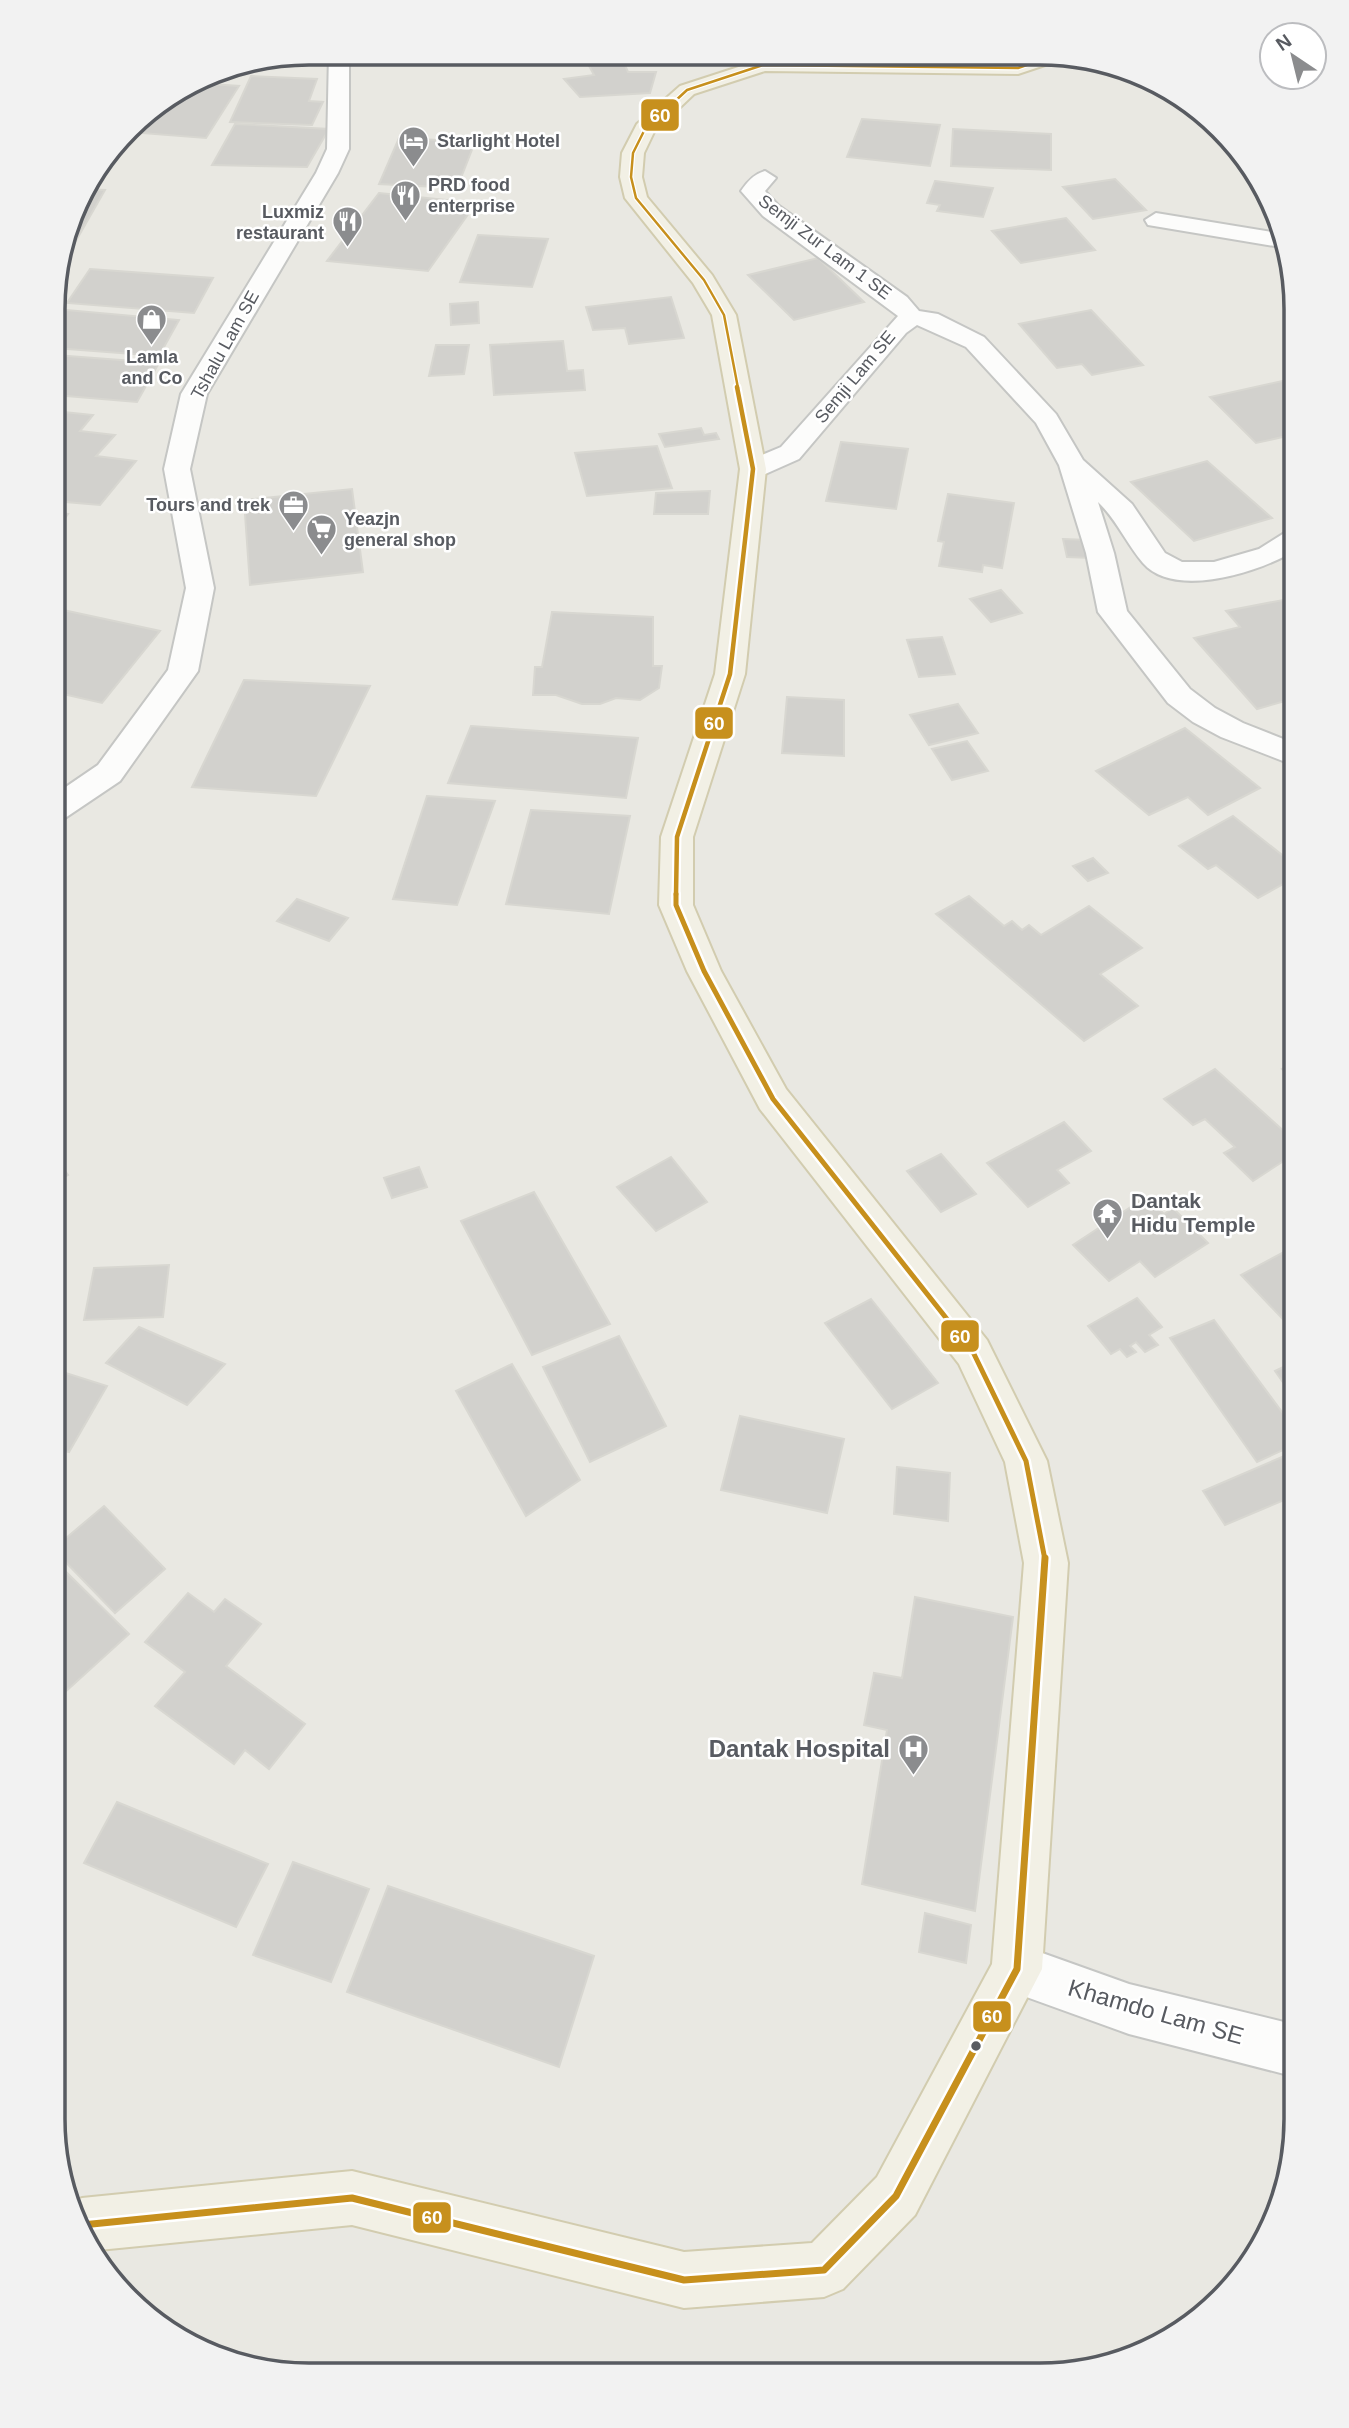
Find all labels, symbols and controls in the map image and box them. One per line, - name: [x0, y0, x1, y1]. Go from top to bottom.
- north arrow: [1258, 21, 1328, 91]
- text: N: [1272, 30, 1295, 55]
- line badge: 60: [640, 98, 680, 132]
- text: 60: [649, 105, 671, 126]
- hotel icon: Starlight Hotel: [397, 124, 431, 168]
- place label: Starlight Hotel: [437, 131, 560, 151]
- place label: PRD food enterprise: [428, 175, 515, 216]
- restaurant icon: PRD food enterprise: [388, 178, 422, 222]
- street label: Semji Zur Lam 1 SE: [755, 191, 895, 303]
- place label: Luxmiz restaurant: [236, 202, 324, 243]
- restaurant icon: Luxmiz restaurant: [330, 205, 364, 249]
- street label: Tshalu Lam SE: [187, 287, 263, 403]
- shop icon: Lamla and Co: [135, 302, 169, 346]
- street label: Semji Lam SE: [811, 327, 899, 427]
- place label: Lamla and Co: [122, 347, 183, 388]
- office icon: Tours and trek: [276, 488, 310, 532]
- place label: Tours and trek: [146, 495, 271, 515]
- place label: Yeazjn general shop: [344, 509, 456, 550]
- supermarket icon: Yeazjn general shop: [304, 512, 338, 556]
- line badge: 60: [694, 706, 734, 740]
- text: 60: [703, 713, 725, 734]
- place label: Dantak Hidu Temple: [1131, 1189, 1255, 1236]
- temple icon: Dantak Hidu Temple: [1091, 1196, 1125, 1240]
- line badge: 60: [940, 1319, 980, 1353]
- text: 60: [949, 1326, 971, 1347]
- hospital icon: Dantak Hospital: [896, 1732, 930, 1776]
- place label: Dantak Hospital: [709, 1735, 890, 1762]
- street label: Khamdo Lam SE: [1065, 1974, 1247, 2050]
- line badge: 60: [972, 2000, 1012, 2033]
- text: 60: [981, 2006, 1003, 2027]
- unlabelled marker: [969, 2039, 983, 2053]
- line badge: 60: [412, 2201, 452, 2234]
- text: 60: [421, 2207, 443, 2228]

